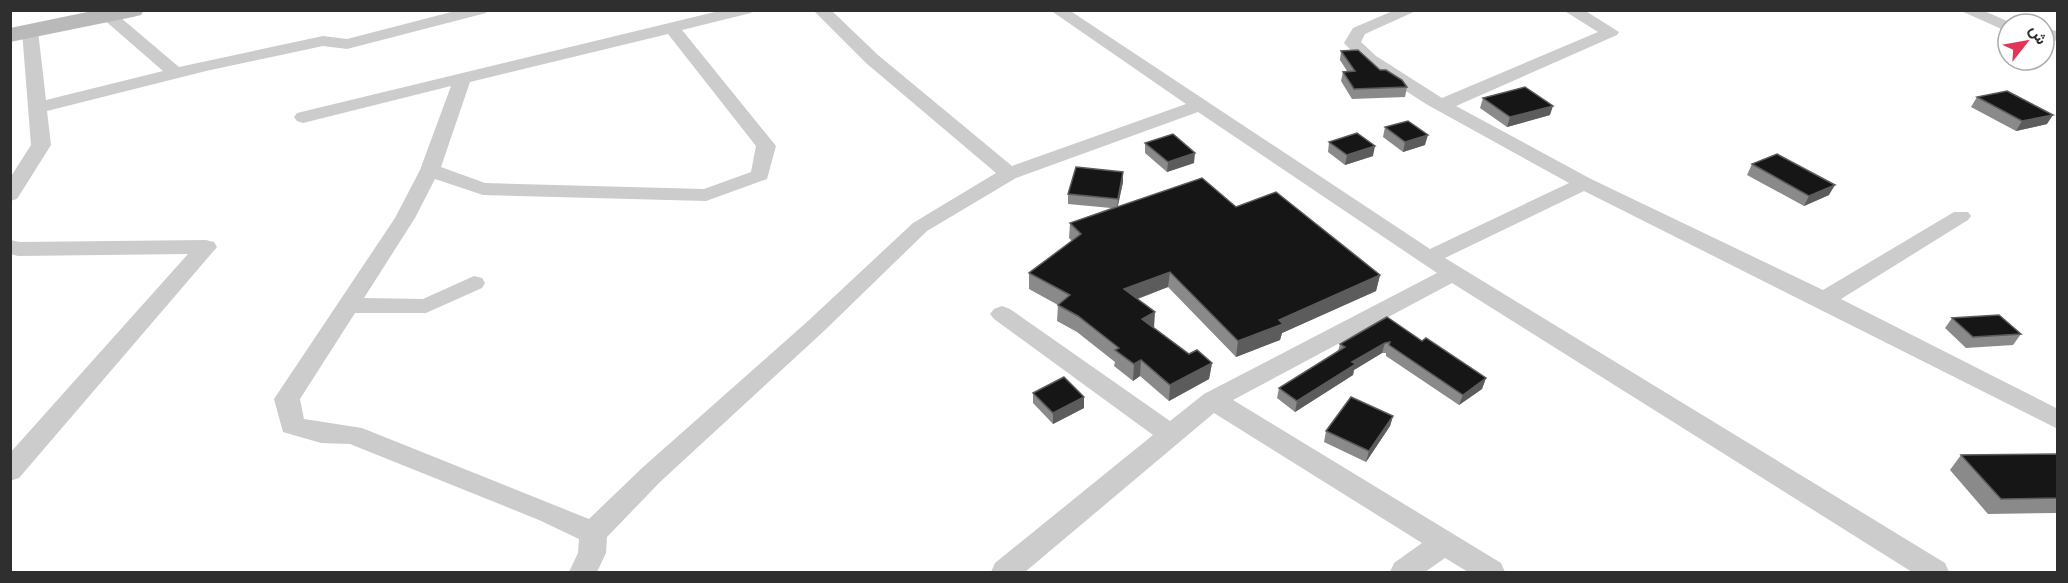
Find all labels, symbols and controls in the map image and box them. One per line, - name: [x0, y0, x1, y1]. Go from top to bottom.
- north arrow: [1996, 12, 2056, 72]
- text: ش: [2025, 21, 2052, 48]

